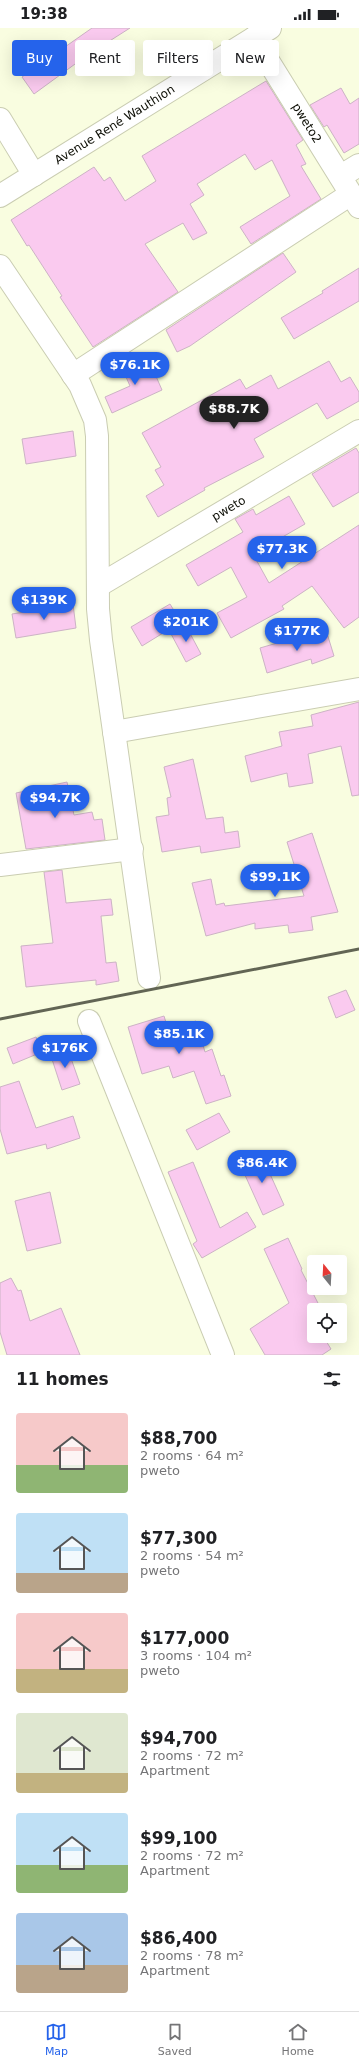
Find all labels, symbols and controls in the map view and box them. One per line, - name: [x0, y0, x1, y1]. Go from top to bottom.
- text: 19:38: [20, 5, 68, 23]
- chip: Buy: [12, 40, 67, 76]
- chip: Rent: [75, 40, 135, 76]
- chip: Filters: [143, 40, 213, 76]
- chip: New: [221, 40, 279, 76]
- street label: Avenue René Wauthion: [52, 82, 177, 167]
- street label: pweto2: [289, 100, 324, 146]
- pin: $76.1K: [102, 352, 168, 386]
- text: $76.1K: [109, 357, 161, 372]
- pin: $88.7K: [201, 396, 267, 430]
- text: $88.7K: [208, 401, 260, 416]
- street label: pweto: [209, 493, 248, 524]
- pin: $77.3K: [249, 536, 315, 570]
- text: $77.3K: [256, 541, 308, 556]
- pin: $139K: [16, 587, 72, 621]
- text: $139K: [21, 592, 67, 607]
- pin: $201K: [158, 609, 214, 643]
- text: $201K: [163, 614, 209, 629]
- pin: $177K: [269, 618, 325, 652]
- text: $177K: [274, 623, 320, 638]
- pin: $94.7K: [22, 785, 88, 819]
- text: $94.7K: [29, 790, 81, 805]
- pin: $99.1K: [242, 864, 308, 898]
- text: $99.1K: [249, 869, 301, 884]
- pin: $85.1K: [146, 1021, 212, 1055]
- text: $85.1K: [153, 1026, 205, 1041]
- pin: $176K: [37, 1035, 93, 1069]
- text: $176K: [42, 1040, 88, 1055]
- pin: $86.4K: [229, 1150, 295, 1184]
- text: $86.4K: [236, 1155, 288, 1170]
- north arrow: [307, 1255, 347, 1295]
- map controls: [307, 1255, 347, 1343]
- button: locate: [307, 1303, 347, 1343]
- icon: filters: [321, 1368, 343, 1390]
- text: 11 homes: [16, 1369, 109, 1389]
- text: $88,700: [140, 1428, 217, 1448]
- icon: home: [48, 1429, 96, 1477]
- text: 2 rooms · 64 m²: [140, 1448, 244, 1463]
- text: pweto: [140, 1463, 180, 1478]
- text: $77,300: [140, 1528, 217, 1548]
- icon: home: [48, 1529, 96, 1577]
- text: 2 rooms · 54 m²: [140, 1548, 244, 1563]
- text: pweto: [140, 1563, 180, 1578]
- text: $177,000: [140, 1628, 229, 1648]
- icon: home: [48, 1629, 96, 1677]
- text: 3 rooms · 104 m²: [140, 1648, 252, 1663]
- text: pweto: [140, 1663, 180, 1678]
- text: $94,700: [140, 1728, 217, 1748]
- icon: home: [48, 1729, 96, 1777]
- text: 2 rooms · 72 m²: [140, 1748, 244, 1763]
- text: Apartment: [140, 1763, 210, 1778]
- text: $99,100: [140, 1828, 217, 1848]
- icon: home: [48, 1829, 96, 1877]
- text: 2 rooms · 72 m²: [140, 1848, 244, 1863]
- text: Apartment: [140, 1863, 210, 1878]
- text: $86,400: [140, 1928, 217, 1948]
- icon: home: [48, 1929, 96, 1977]
- text: 2 rooms · 78 m²: [140, 1948, 244, 1963]
- text: Apartment: [140, 1963, 210, 1978]
- tab: Map: [45, 2021, 68, 2058]
- tab: Saved: [158, 2021, 192, 2058]
- tab: Home: [282, 2021, 314, 2058]

